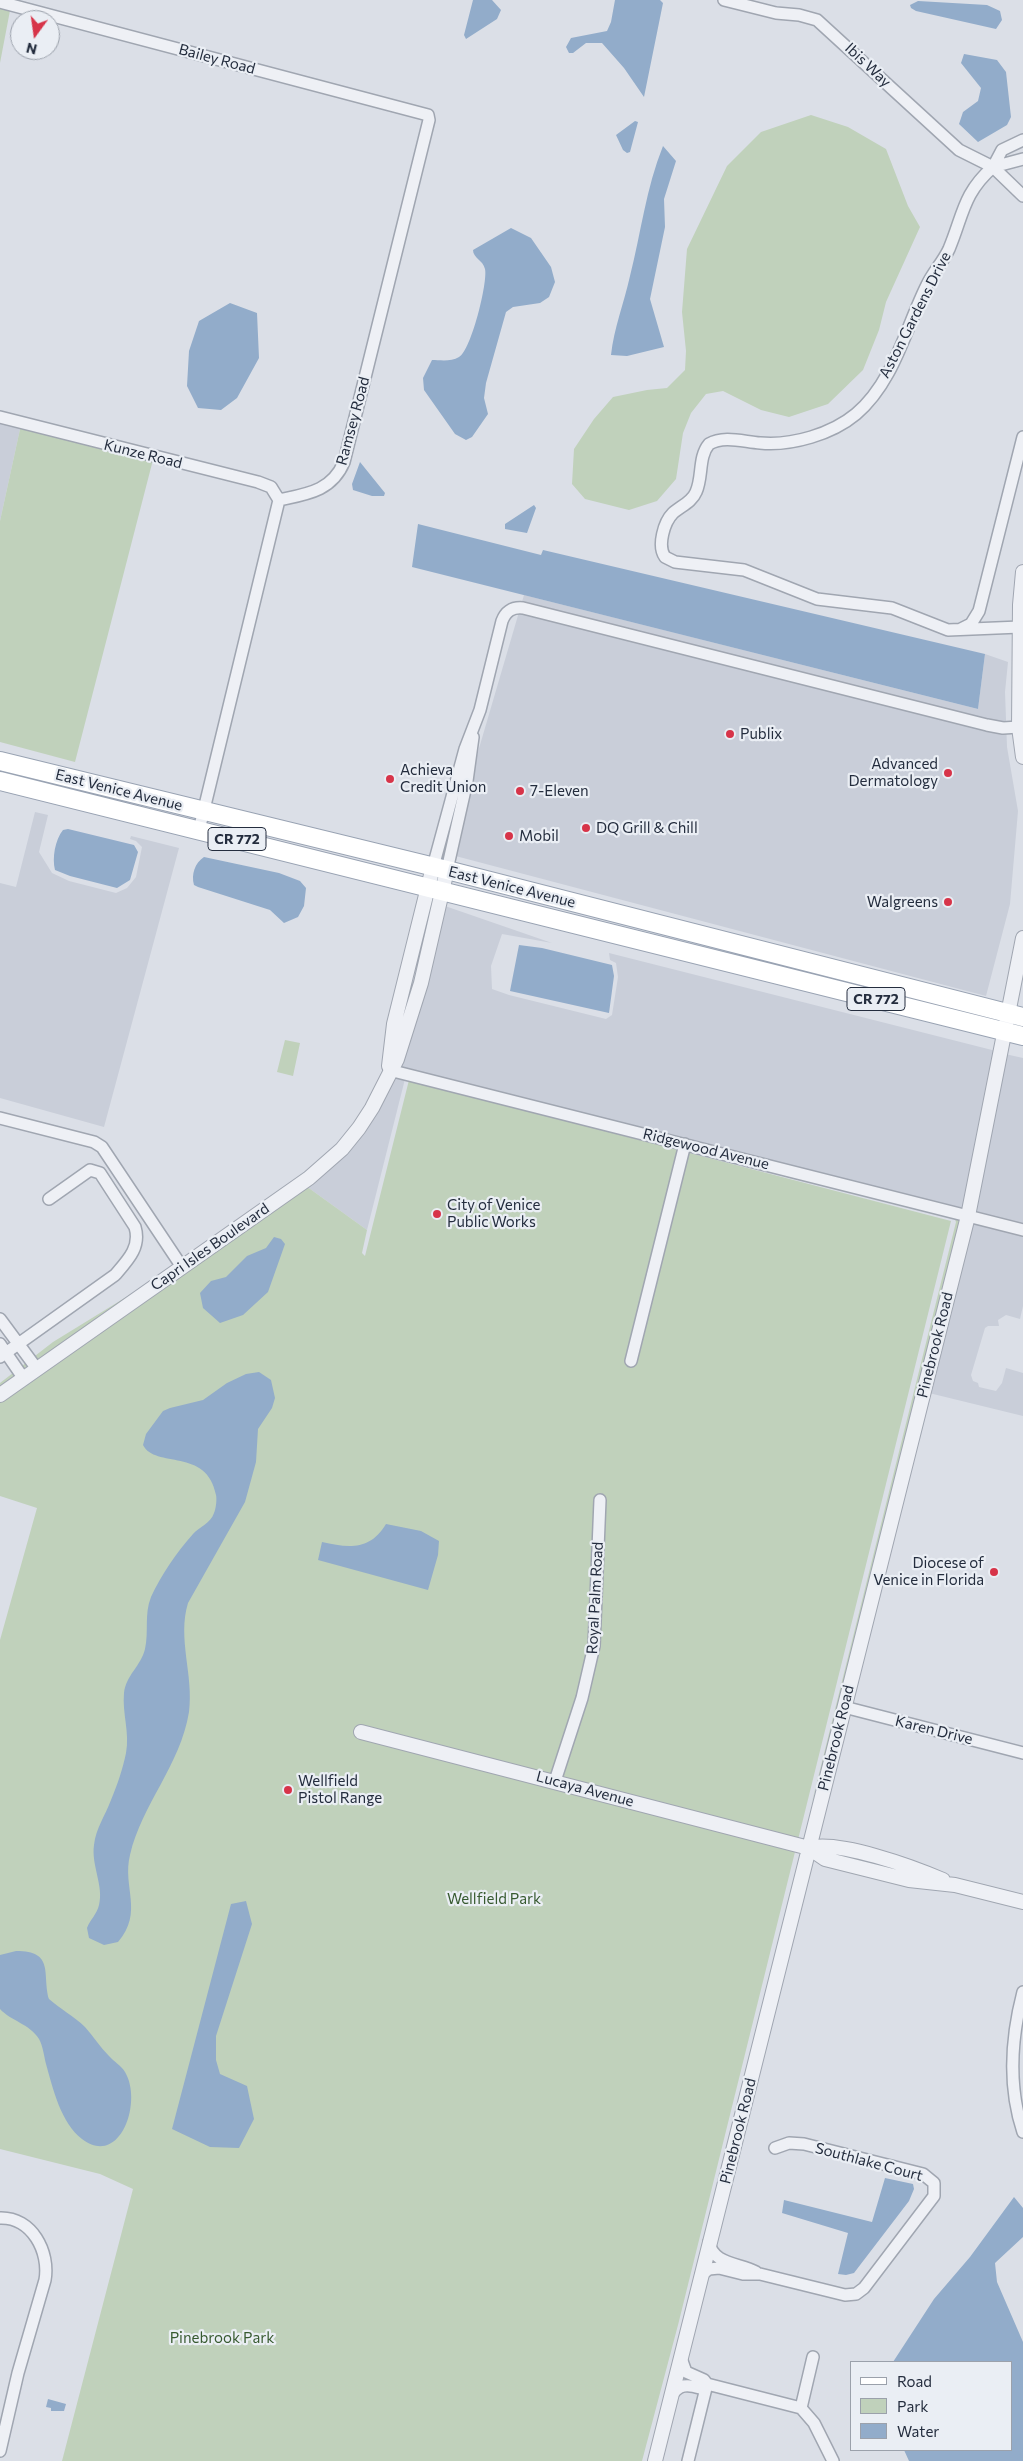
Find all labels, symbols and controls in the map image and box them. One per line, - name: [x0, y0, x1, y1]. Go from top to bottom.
- north arrow: [10, 10, 60, 60]
- street label: Ibis Way: [841, 39, 895, 91]
- text: N: [24, 40, 39, 59]
- street label: Bailey Road: [177, 40, 257, 78]
- street label: Aston Gardens Drive: [875, 249, 955, 381]
- street label: Ramsey Road: [333, 375, 373, 467]
- street label: Kunze Road: [102, 436, 184, 472]
- place label: Publix: [740, 725, 782, 743]
- marker: Publix: [724, 728, 736, 740]
- place label: Advanced Dermatology: [848, 755, 938, 790]
- place label: Achieva Credit Union: [400, 761, 486, 796]
- street label: East Venice Avenue: [54, 765, 184, 815]
- marker: Advanced Dermatology: [942, 767, 954, 779]
- marker: Achieva Credit Union: [384, 773, 396, 785]
- place label: 7-Eleven: [530, 782, 589, 800]
- marker: 7-Eleven: [514, 785, 526, 797]
- place label: DQ Grill & Chill: [596, 819, 698, 837]
- marker: DQ Grill & Chill: [580, 822, 592, 834]
- place label: Mobil: [519, 827, 559, 845]
- road number: CR 772: [208, 828, 266, 851]
- marker: Mobil: [503, 830, 515, 842]
- street label: East Venice Avenue: [447, 862, 577, 912]
- place label: Walgreens: [867, 893, 938, 911]
- marker: Walgreens: [942, 896, 954, 908]
- road number: CR 772: [847, 988, 905, 1011]
- street label: Ridgewood Avenue: [641, 1125, 771, 1173]
- place label: City of Venice Public Works: [447, 1196, 541, 1231]
- street label: Capri Isles Boulevard: [147, 1199, 273, 1295]
- marker: City of Venice Public Works: [431, 1208, 443, 1220]
- street label: Pinebrook Road: [913, 1290, 957, 1400]
- street label: Royal Palm Road: [583, 1541, 607, 1655]
- place label: Diocese of Venice in Florida: [873, 1554, 984, 1589]
- marker: Diocese of Venice in Florida: [988, 1566, 1000, 1578]
- street label: Pinebrook Road: [814, 1683, 858, 1793]
- street label: Karen Drive: [893, 1712, 975, 1748]
- street label: Lucaya Avenue: [534, 1767, 636, 1811]
- place label: Wellfield Pistol Range: [298, 1772, 382, 1807]
- marker: Wellfield Pistol Range: [282, 1784, 294, 1796]
- park label: Wellfield Park: [447, 1890, 541, 1908]
- street label: Pinebrook Road: [716, 2076, 760, 2186]
- street label: Southlake Court: [813, 2139, 925, 2185]
- park label: Pinebrook Park: [170, 2329, 274, 2347]
- legend: [850, 2361, 1013, 2451]
- text: Road: [897, 2372, 932, 2390]
- text: Park: [897, 2397, 928, 2415]
- text: Water: [897, 2422, 939, 2440]

